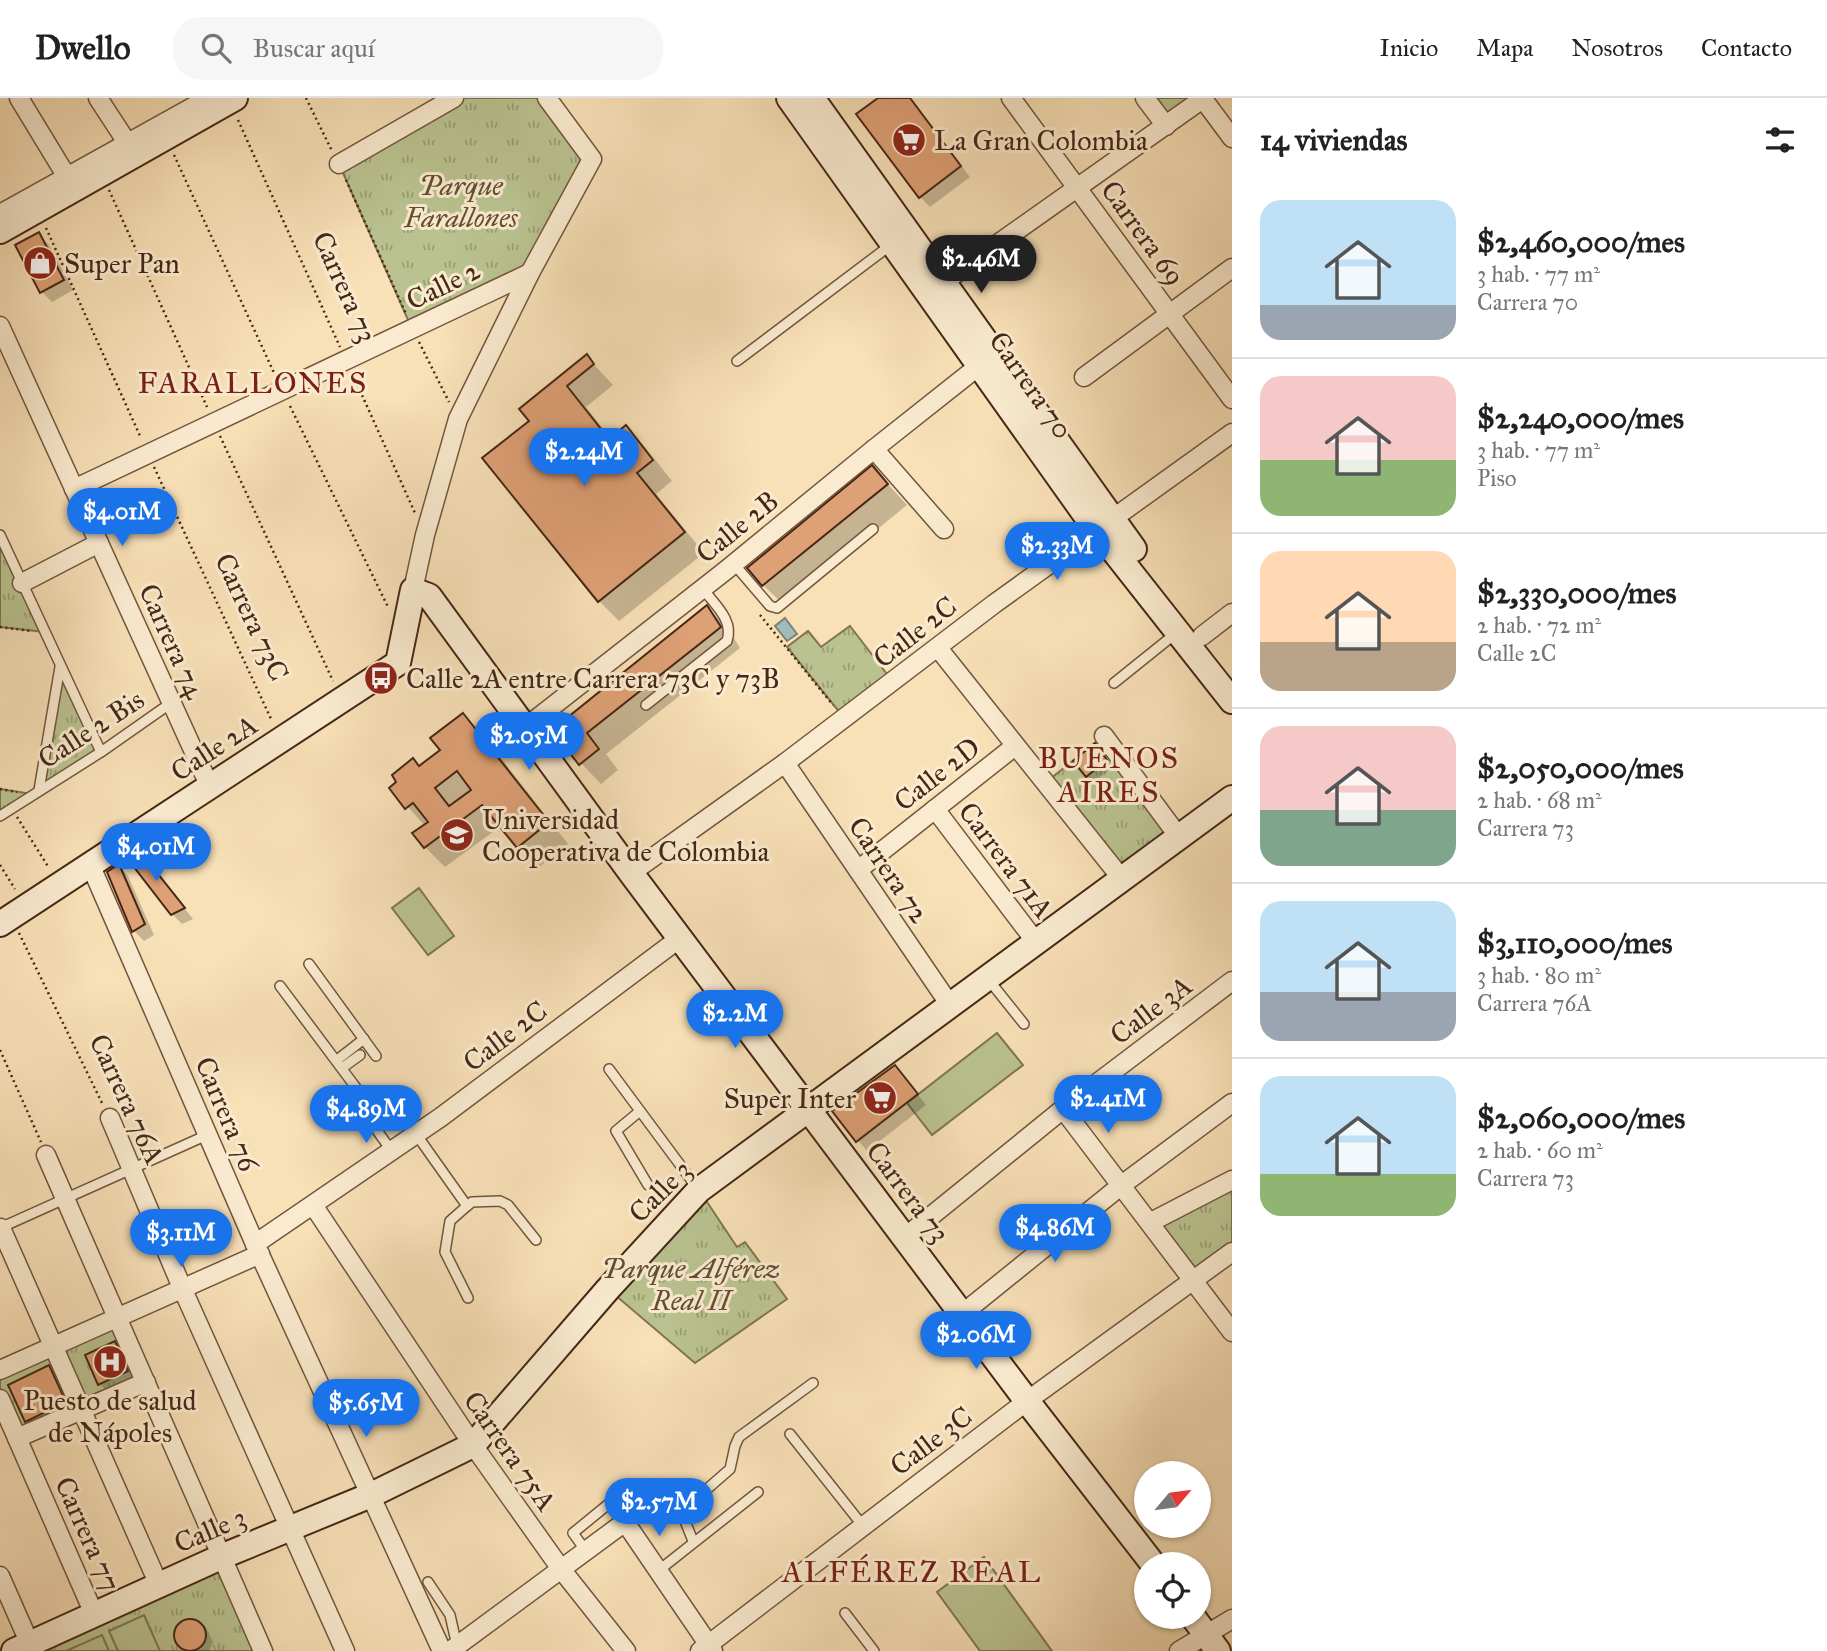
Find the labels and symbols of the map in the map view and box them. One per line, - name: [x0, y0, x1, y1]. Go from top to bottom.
- supermarket icon: La Gran Colombia: [890, 121, 928, 159]
- place label: La Gran Colombia: [934, 123, 1148, 158]
- park label: Parque Farallones: [403, 168, 519, 235]
- street label: Carrera 69: [1093, 174, 1193, 292]
- street label: Carrera 73: [305, 226, 385, 348]
- pin: $2.46M: [924, 236, 1038, 295]
- shop icon: Super Pan: [21, 244, 59, 282]
- place label: Super Pan: [64, 246, 180, 281]
- street label: Calle 2: [401, 252, 486, 318]
- street label: Carrera 70: [981, 325, 1081, 445]
- district label: FARALLONES: [138, 365, 368, 401]
- pin: $2.24M: [527, 428, 641, 488]
- street label: Calle 2B: [689, 483, 785, 571]
- pin: $4.01M: [65, 489, 179, 548]
- pin: $2.33M: [1000, 522, 1114, 582]
- street label: Carrera 73C: [207, 548, 297, 686]
- street label: Carrera 74: [131, 578, 213, 705]
- street label: Calle 2C: [866, 588, 964, 676]
- bus stop icon: Calle 2A entre Carrera 73C y 73B: [362, 659, 400, 697]
- place label: Calle 2A entre Carrera 73C y 73B: [406, 661, 780, 696]
- street label: Calle 2 Bis: [31, 682, 151, 776]
- street label: Calle 2A: [164, 707, 264, 789]
- pin: $2.05M: [472, 712, 586, 772]
- street label: Calle 2D: [887, 730, 987, 818]
- district label: BUENOS AIRES: [1038, 740, 1180, 810]
- street label: Carrera 71A: [951, 795, 1061, 925]
- place label: Universidad Cooperativa de Colombia: [482, 802, 770, 869]
- street label: Carrera 72: [841, 810, 937, 930]
- school or university icon: Universidad Cooperativa de Colombia: [438, 816, 476, 854]
- pin: $4.01M: [99, 824, 213, 883]
- street label: Calle 3A: [1103, 968, 1199, 1052]
- pin: $2.2M: [686, 990, 784, 1050]
- street label: Calle 2C: [456, 993, 554, 1079]
- street label: Carrera 76A: [82, 1028, 172, 1170]
- street label: Carrera 76: [187, 1051, 267, 1178]
- pin: $2.41M: [1051, 1076, 1165, 1135]
- supermarket icon: Super Inter: [861, 1079, 899, 1117]
- place label: Super Inter: [724, 1081, 856, 1116]
- pin: $4.89M: [309, 1086, 423, 1145]
- street label: Carrera 73: [859, 1134, 957, 1250]
- street label: Calle 3: [621, 1152, 699, 1230]
- pin: $4.86M: [998, 1204, 1112, 1264]
- pin: $3.11M: [124, 1210, 238, 1269]
- park label: Parque Alférez Real II: [602, 1251, 780, 1318]
- pin: $2.06M: [919, 1312, 1033, 1371]
- hospital icon: Puesto de salud de Nápoles: [91, 1343, 129, 1381]
- pin: $5.65M: [309, 1380, 423, 1439]
- place label: Puesto de salud de Nápoles: [23, 1383, 197, 1450]
- street label: Carrera 75A: [456, 1384, 564, 1518]
- street label: Calle 3C: [883, 1399, 979, 1483]
- north arrow: [1134, 1461, 1211, 1538]
- street label: Carrera 77: [47, 1471, 129, 1597]
- pin: $2.57M: [602, 1478, 716, 1538]
- street label: Calle 3: [169, 1499, 251, 1561]
- district label: ALFÉREZ REAL: [780, 1553, 1042, 1590]

